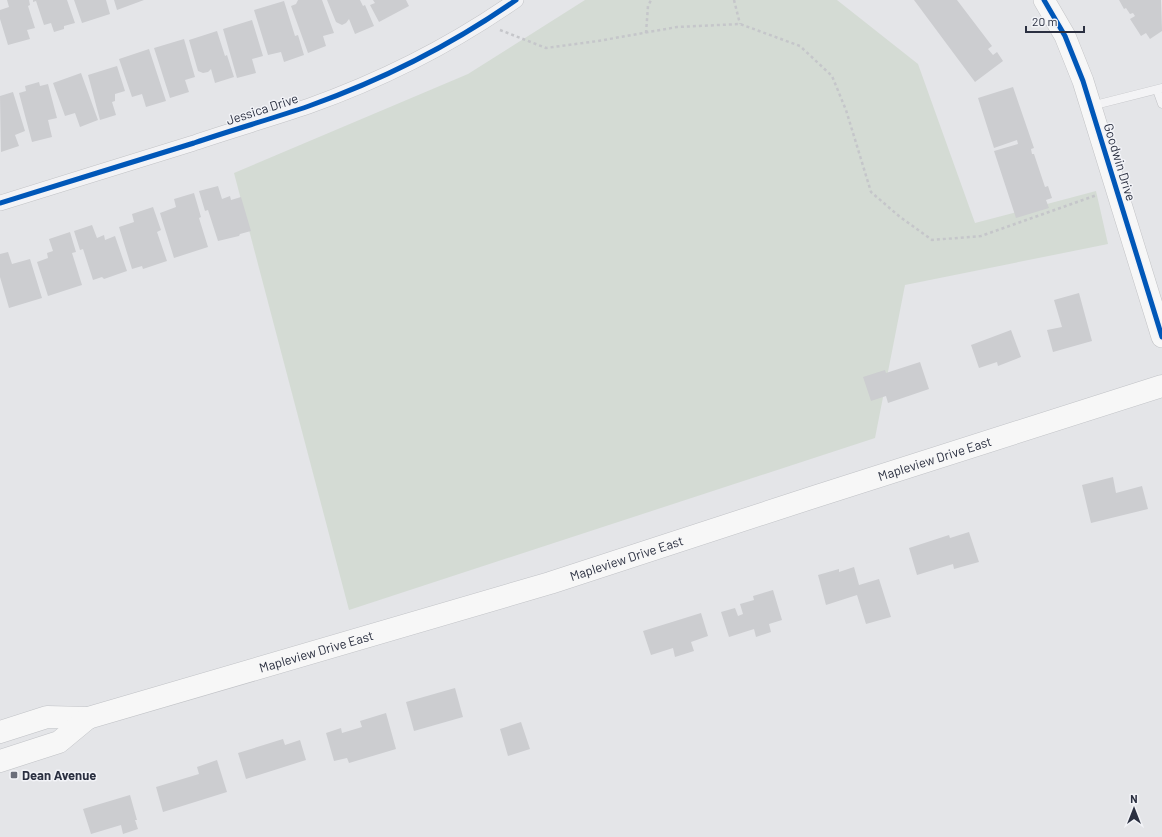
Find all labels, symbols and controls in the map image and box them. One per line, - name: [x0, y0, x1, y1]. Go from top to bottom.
- scale bar: [1026, 8, 1084, 34]
- text: 20 m: [1032, 14, 1058, 28]
- street label: Jessica Drive: [224, 90, 300, 128]
- street label: Goodwin Drive: [1101, 121, 1139, 203]
- street label: Mapleview Drive East: [876, 433, 993, 484]
- street label: Mapleview Drive East: [568, 532, 685, 584]
- street label: Mapleview Drive East: [257, 627, 375, 676]
- place label: Dean Avenue: [22, 767, 96, 783]
- marker: Dean Avenue: [9, 770, 19, 780]
- north arrow: [1114, 789, 1154, 829]
- text: N: [1130, 792, 1138, 805]

